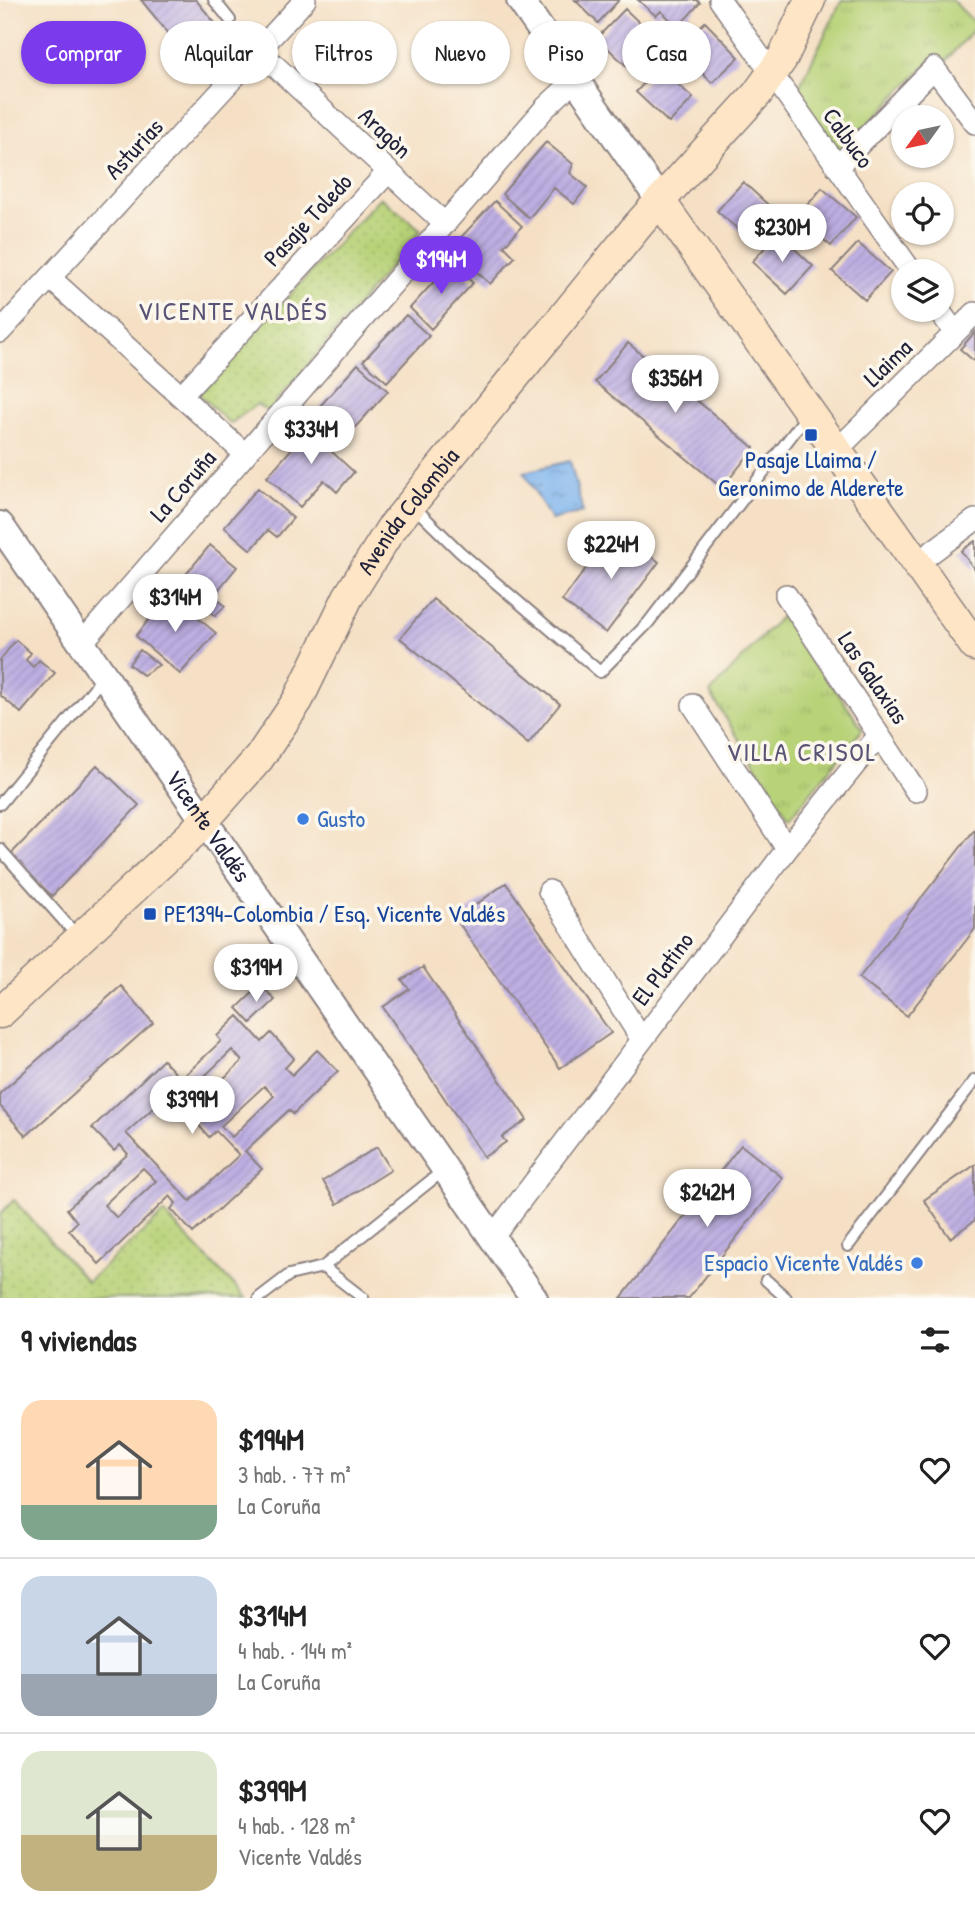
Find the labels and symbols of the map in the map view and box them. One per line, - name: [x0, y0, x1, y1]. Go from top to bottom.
- street label: Aragòn: [352, 100, 419, 165]
- street label: Calbuco: [816, 101, 882, 174]
- north arrow: [891, 105, 954, 168]
- street label: Asturias: [97, 111, 170, 186]
- street label: Pasaje Toledo: [256, 166, 359, 273]
- pin: $230M: [733, 204, 831, 264]
- pin: $194M: [392, 236, 490, 296]
- district label: VICENTE VALDÉS: [138, 293, 328, 328]
- street label: Llaima: [856, 331, 918, 393]
- pin: $356M: [626, 356, 724, 415]
- pin: $334M: [262, 406, 360, 466]
- marker: Pasaje Llaima / Geronimo de Alderete: [803, 427, 819, 443]
- street label: Avenida Colombia: [349, 441, 466, 580]
- street label: La Coruña: [142, 442, 222, 528]
- place label: Pasaje Llaima / Geronimo de Alderete: [718, 443, 904, 503]
- pin: $224M: [562, 522, 660, 581]
- pin: $314M: [126, 574, 224, 634]
- street label: Las Galaxias: [831, 625, 916, 730]
- district label: VILLA CRISOL: [727, 734, 877, 769]
- street label: Vicente Valdés: [159, 763, 259, 888]
- place label: Gusto: [317, 802, 366, 834]
- marker: Gusto: [295, 811, 311, 827]
- place label: PE1394-Colombia / Esq. Vicente Valdés: [164, 897, 505, 929]
- marker: PE1394-Colombia / Esq. Vicente Valdés: [142, 906, 158, 922]
- street label: El Platino: [624, 925, 700, 1012]
- pin: $319M: [207, 944, 305, 1004]
- pin: $399M: [143, 1076, 241, 1136]
- pin: $242M: [658, 1170, 756, 1229]
- place label: Espacio Vicente Valdés: [704, 1246, 903, 1278]
- marker: Espacio Vicente Valdés: [909, 1255, 925, 1271]

